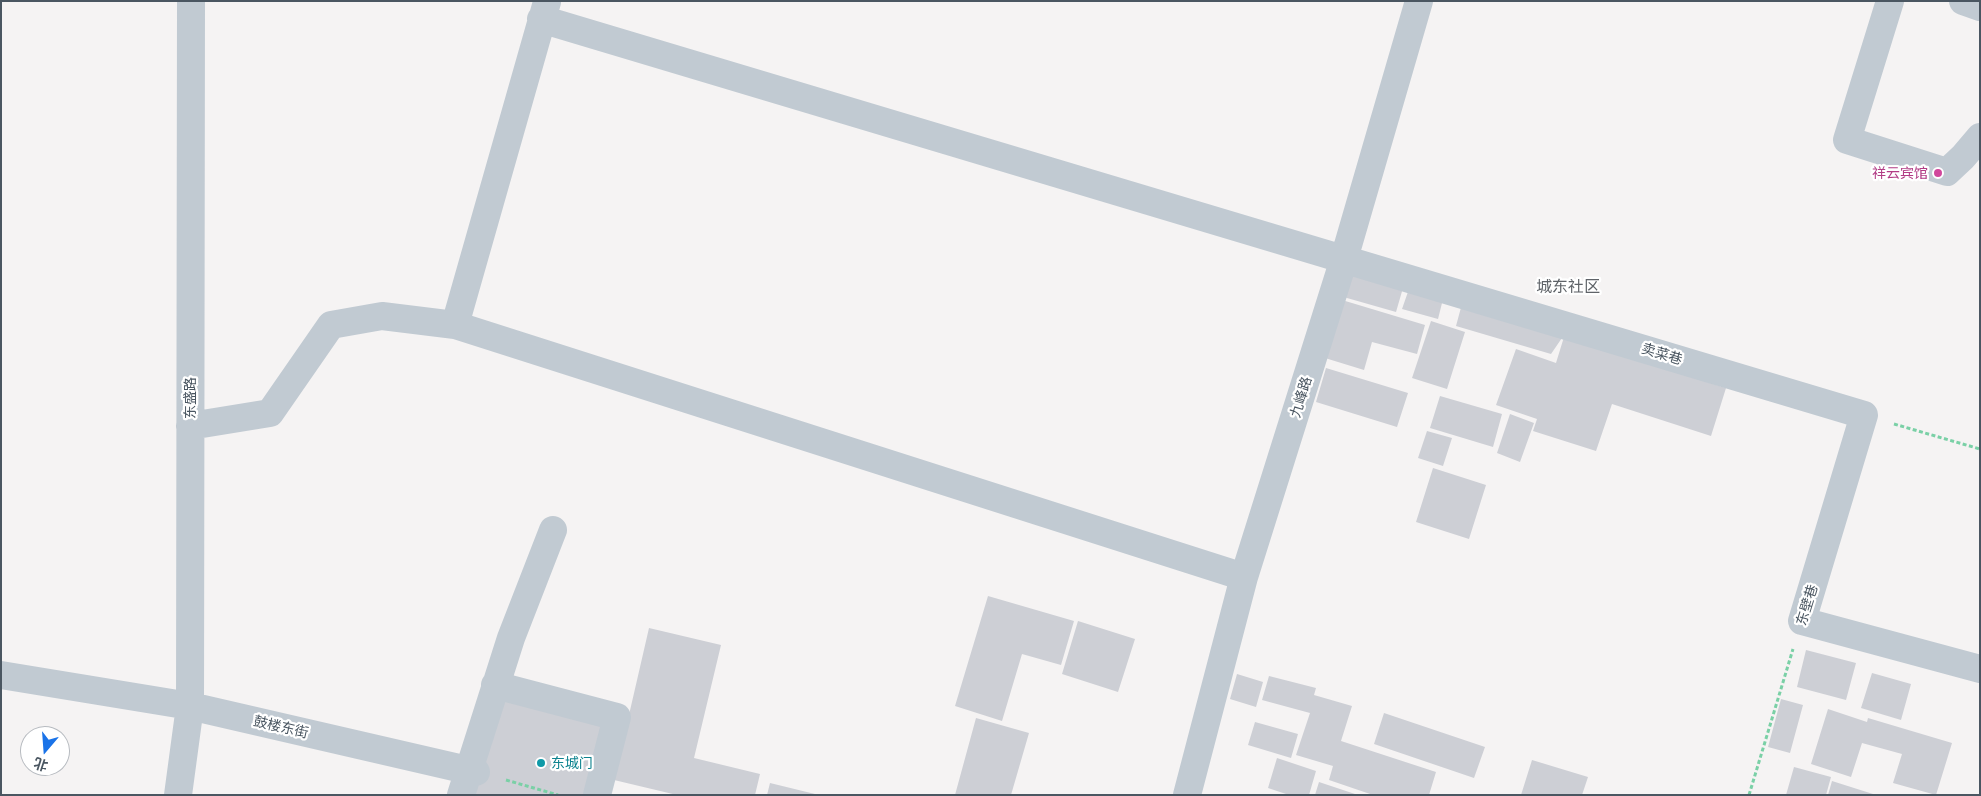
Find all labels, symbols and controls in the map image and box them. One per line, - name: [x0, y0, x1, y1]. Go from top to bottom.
- place label: 祥云宾馆: [1872, 165, 1928, 181]
- marker: 祥云宾馆: [1932, 167, 1944, 179]
- district label: 城东社区: [1536, 277, 1600, 297]
- street label: 卖菜巷: [1639, 340, 1685, 368]
- street label: 九峰路: [1287, 374, 1315, 420]
- street label: 东盛路: [182, 377, 198, 419]
- street label: 东壁巷: [1793, 582, 1821, 628]
- street label: 鼓楼东街: [252, 713, 310, 741]
- north arrow: [20, 726, 70, 776]
- text: 北: [31, 755, 50, 775]
- place label: 东城门: [551, 755, 593, 771]
- marker: 东城门: [535, 757, 547, 769]

